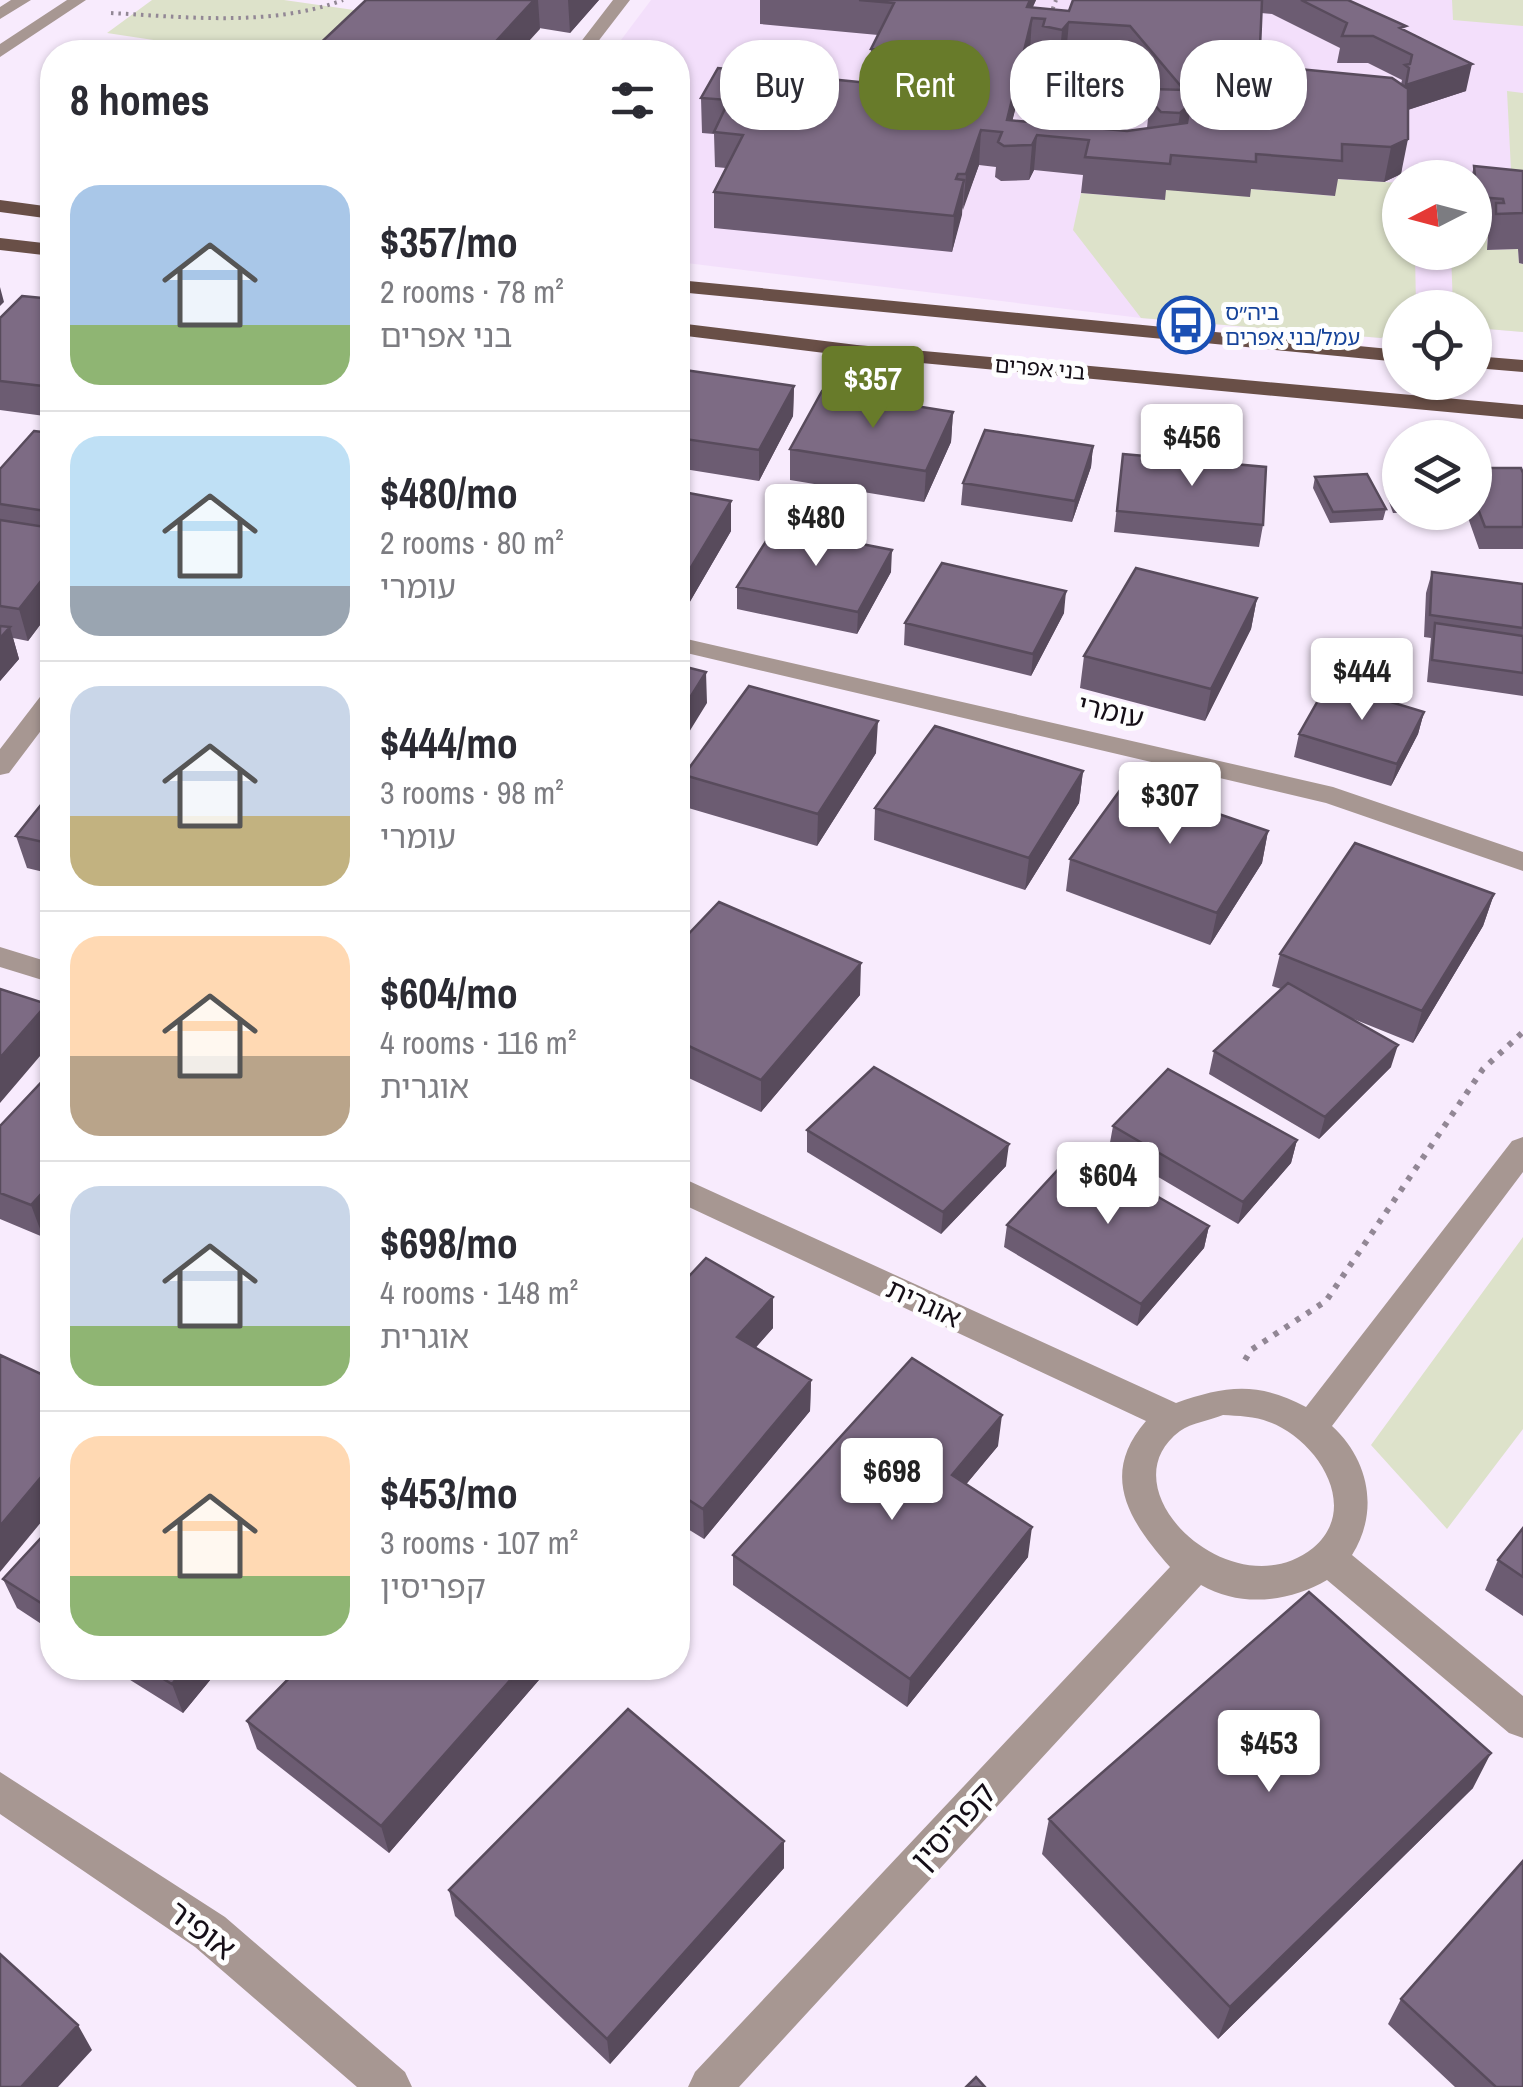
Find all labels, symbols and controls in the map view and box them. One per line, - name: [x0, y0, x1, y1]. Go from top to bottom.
- chip: Buy: [720, 40, 839, 130]
- chip: Rent: [859, 40, 990, 130]
- chip: Filters: [1010, 40, 1160, 130]
- chip: New: [1180, 40, 1307, 130]
- text: 8 homes: [70, 72, 210, 128]
- icon: filters: [605, 73, 660, 128]
- north arrow: [1382, 160, 1492, 270]
- map controls: [1382, 160, 1492, 530]
- text: $357/mo: [380, 214, 518, 270]
- icon: home: [150, 225, 270, 345]
- text: 2 rooms · 78 m²: [380, 270, 564, 313]
- button: locate: [1382, 290, 1492, 400]
- bus stop icon: ביה״ס עמל/בני אפרים: [1156, 295, 1216, 355]
- place label: ביה״ס עמל/בני אפרים: [1225, 297, 1360, 352]
- text: בני אפרים: [380, 314, 513, 357]
- pin: $357: [814, 346, 932, 431]
- street label: בני אפרים: [993, 349, 1087, 387]
- text: $357: [844, 357, 902, 400]
- pin: $456: [1133, 404, 1251, 489]
- text: $456: [1163, 415, 1221, 458]
- button: layers: [1382, 420, 1492, 530]
- text: $480/mo: [380, 465, 518, 521]
- icon: home: [150, 476, 270, 596]
- pin: $480: [757, 484, 875, 569]
- text: $480: [787, 495, 845, 538]
- text: 2 rooms · 80 m²: [380, 521, 564, 564]
- text: עומרי: [380, 565, 456, 608]
- pin: $444: [1303, 638, 1421, 723]
- text: $444: [1333, 649, 1391, 692]
- street label: עומרי: [1074, 685, 1148, 737]
- text: $444/mo: [380, 715, 518, 771]
- icon: home: [150, 726, 270, 846]
- pin: $307: [1111, 762, 1229, 847]
- text: 3 rooms · 98 m²: [380, 771, 564, 814]
- text: $307: [1141, 773, 1199, 816]
- text: עומרי: [380, 815, 456, 858]
- text: $604/mo: [380, 965, 518, 1021]
- icon: home: [150, 976, 270, 1096]
- text: 4 rooms · 116 m²: [380, 1021, 576, 1064]
- text: אוגרית: [380, 1065, 469, 1108]
- pin: $604: [1049, 1142, 1167, 1227]
- text: $604: [1079, 1153, 1137, 1196]
- text: $698/mo: [380, 1215, 518, 1271]
- icon: home: [150, 1226, 270, 1346]
- street label: אוגרית: [881, 1269, 967, 1337]
- text: 4 rooms · 148 m²: [380, 1271, 578, 1314]
- text: אוגרית: [380, 1315, 469, 1358]
- pin: $698: [833, 1438, 951, 1523]
- text: $698: [863, 1449, 921, 1492]
- text: $453/mo: [380, 1465, 518, 1521]
- icon: home: [150, 1476, 270, 1596]
- text: 3 rooms · 107 m²: [380, 1521, 578, 1564]
- text: קפריסין: [380, 1565, 486, 1608]
- pin: $453: [1210, 1710, 1328, 1795]
- text: $453: [1240, 1721, 1298, 1764]
- street label: קפריסין: [901, 1772, 1004, 1879]
- street label: אופיר: [160, 1890, 245, 1969]

